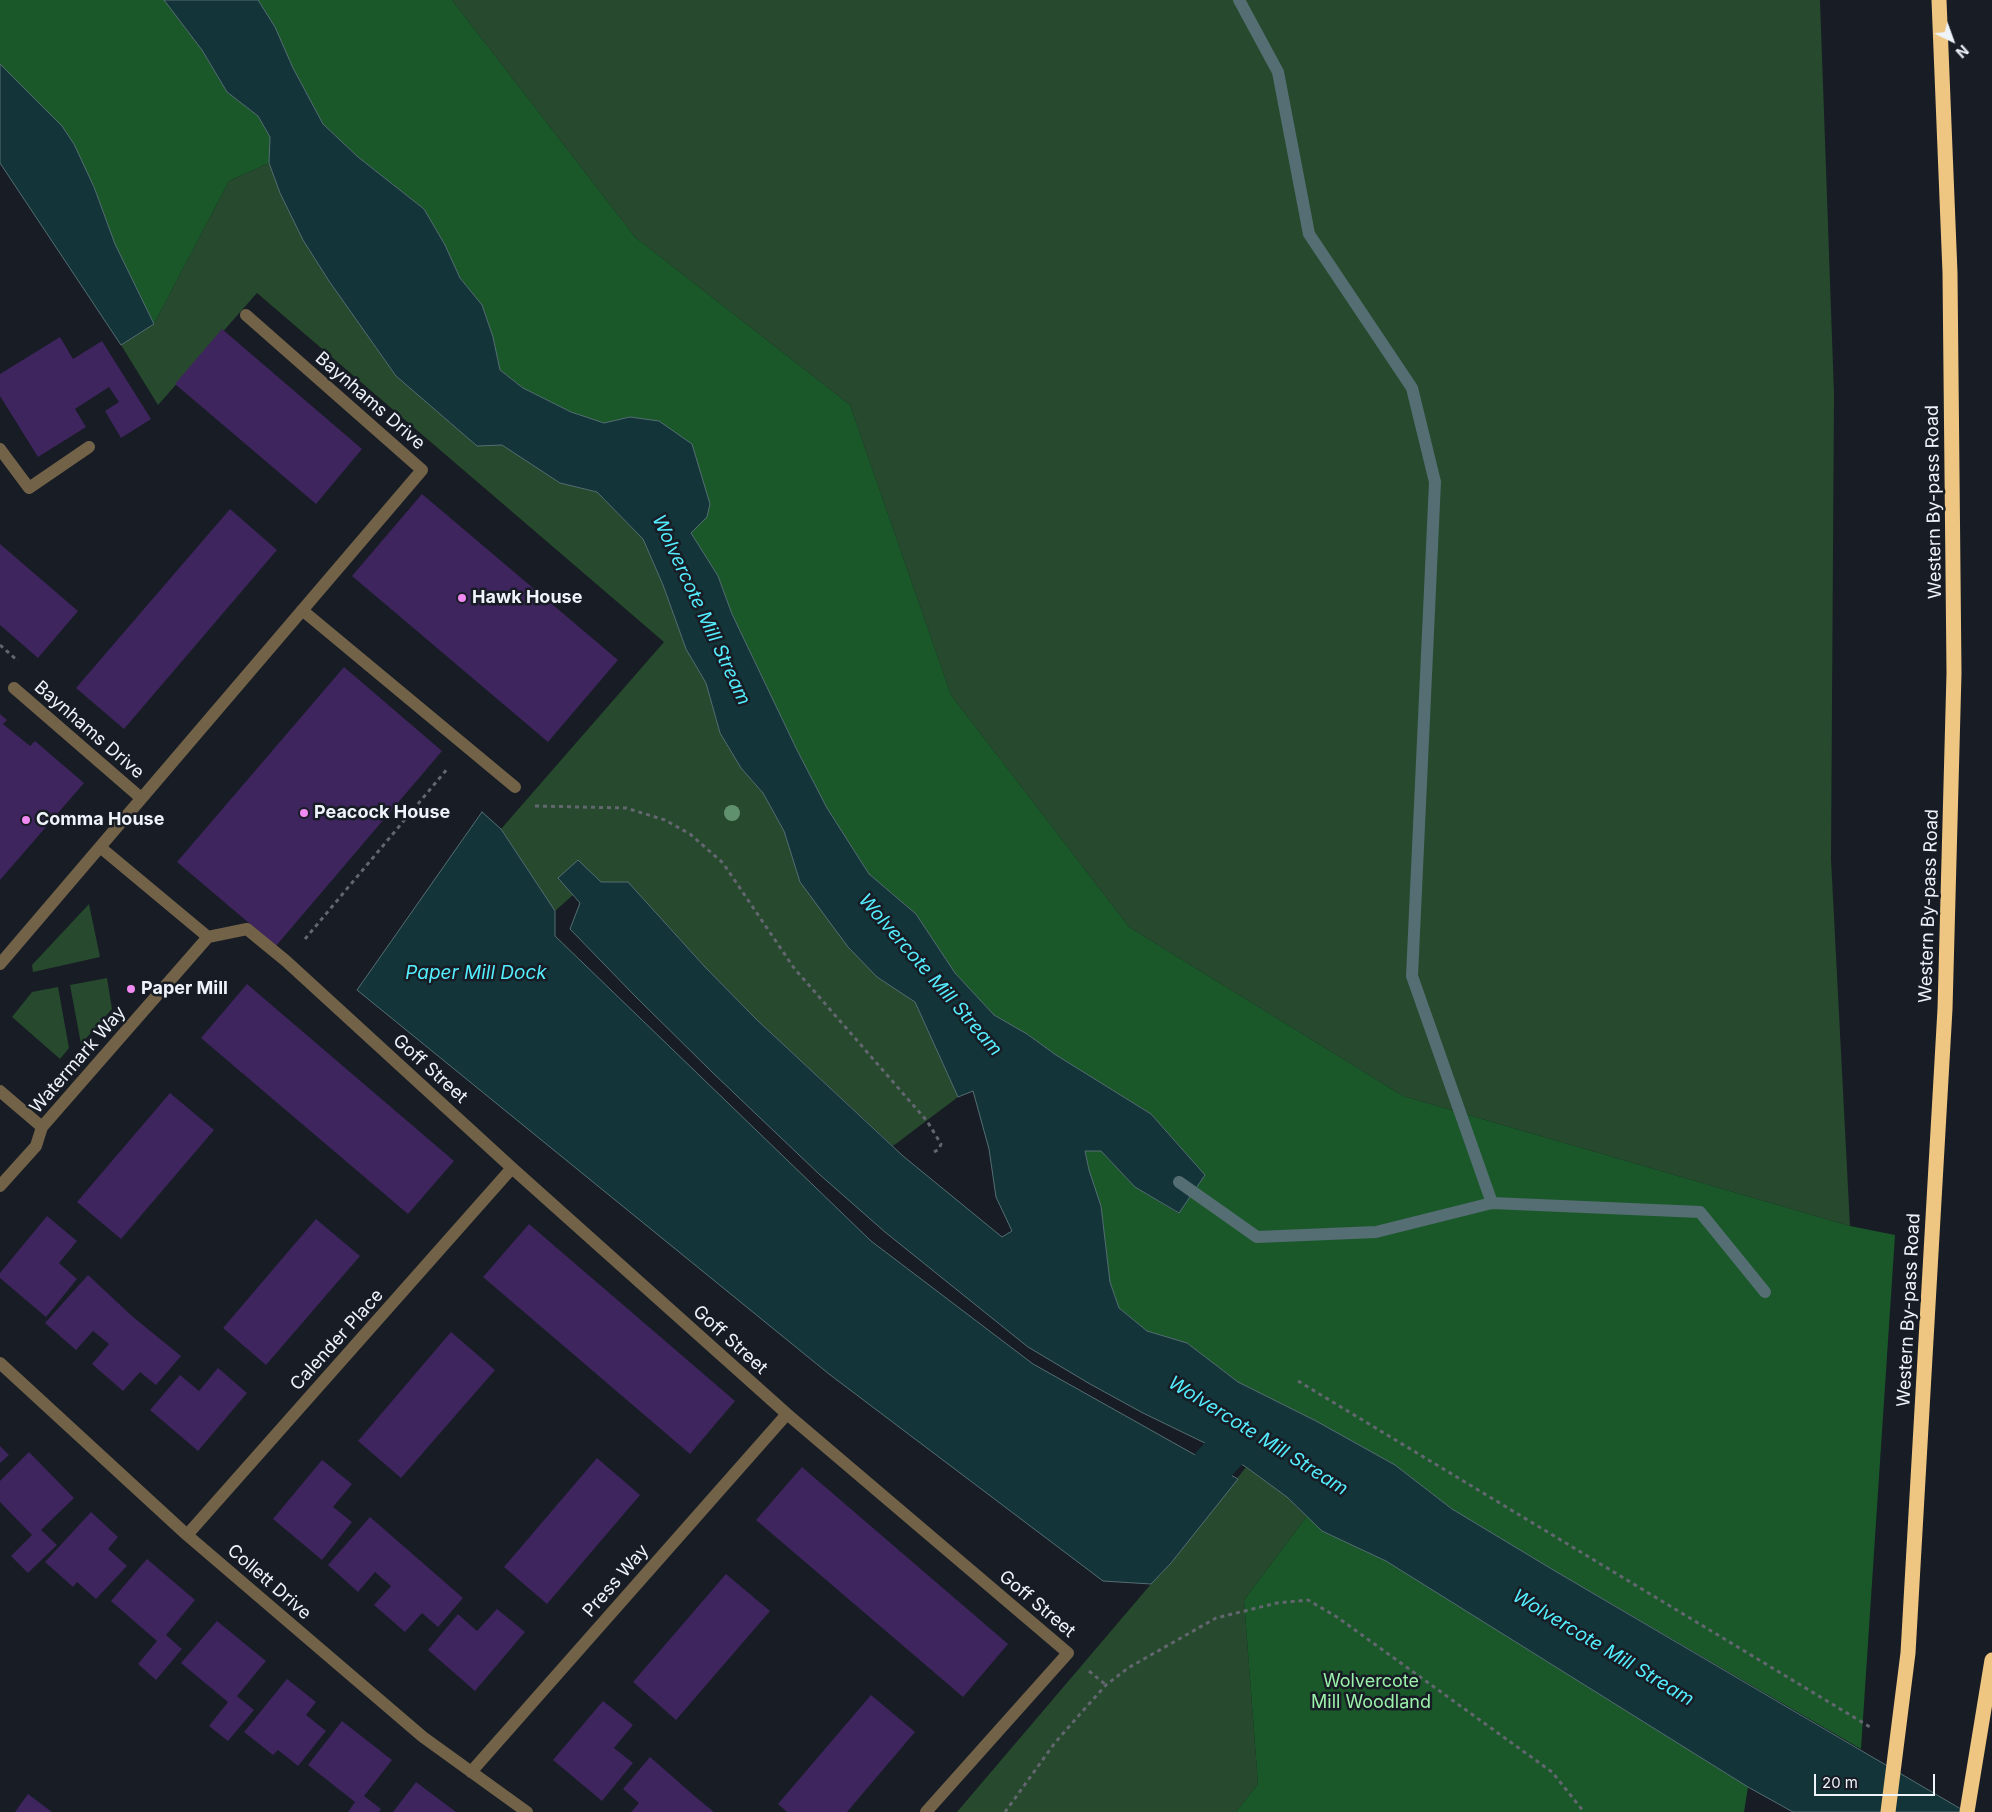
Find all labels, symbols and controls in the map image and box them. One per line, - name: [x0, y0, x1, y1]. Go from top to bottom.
- north arrow: [1927, 15, 1977, 65]
- text: N: [1953, 42, 1972, 61]
- street label: Baynhams Drive: [311, 348, 429, 454]
- street label: Western By-pass Road: [1922, 405, 1946, 599]
- water label: Wolvercote Mill Stream: [647, 511, 755, 709]
- place label: Hawk House: [472, 587, 582, 609]
- marker: Hawk House: [456, 592, 468, 604]
- street label: Baynhams Drive: [30, 677, 148, 783]
- place label: Peacock House: [314, 802, 450, 824]
- marker: Peacock House: [298, 807, 310, 819]
- place label: Comma House: [36, 809, 164, 831]
- street label: Western By-pass Road: [1915, 809, 1943, 1003]
- marker: Comma House: [20, 814, 32, 826]
- water label: Wolvercote Mill Stream: [853, 889, 1007, 1061]
- water label: Paper Mill Dock: [405, 962, 547, 984]
- place label: Paper Mill: [141, 978, 228, 1000]
- marker: Paper Mill: [125, 983, 137, 995]
- street label: Watermark Way: [26, 1002, 130, 1118]
- street label: Goff Street: [388, 1030, 472, 1108]
- street label: Western By-pass Road: [1893, 1213, 1925, 1407]
- street label: Calender Place: [286, 1285, 388, 1395]
- street label: Goff Street: [688, 1301, 772, 1379]
- water label: Wolvercote Mill Stream: [1164, 1371, 1352, 1501]
- street label: Collett Drive: [223, 1540, 315, 1624]
- street label: Press Way: [579, 1540, 653, 1622]
- street label: Goff Street: [995, 1566, 1079, 1642]
- water label: Wolvercote Mill Stream: [1508, 1585, 1698, 1711]
- park label: Wolvercote Mill Woodland: [1311, 1671, 1431, 1714]
- scale bar: [1817, 1764, 1938, 1796]
- text: 20 m: [1822, 1773, 1858, 1792]

